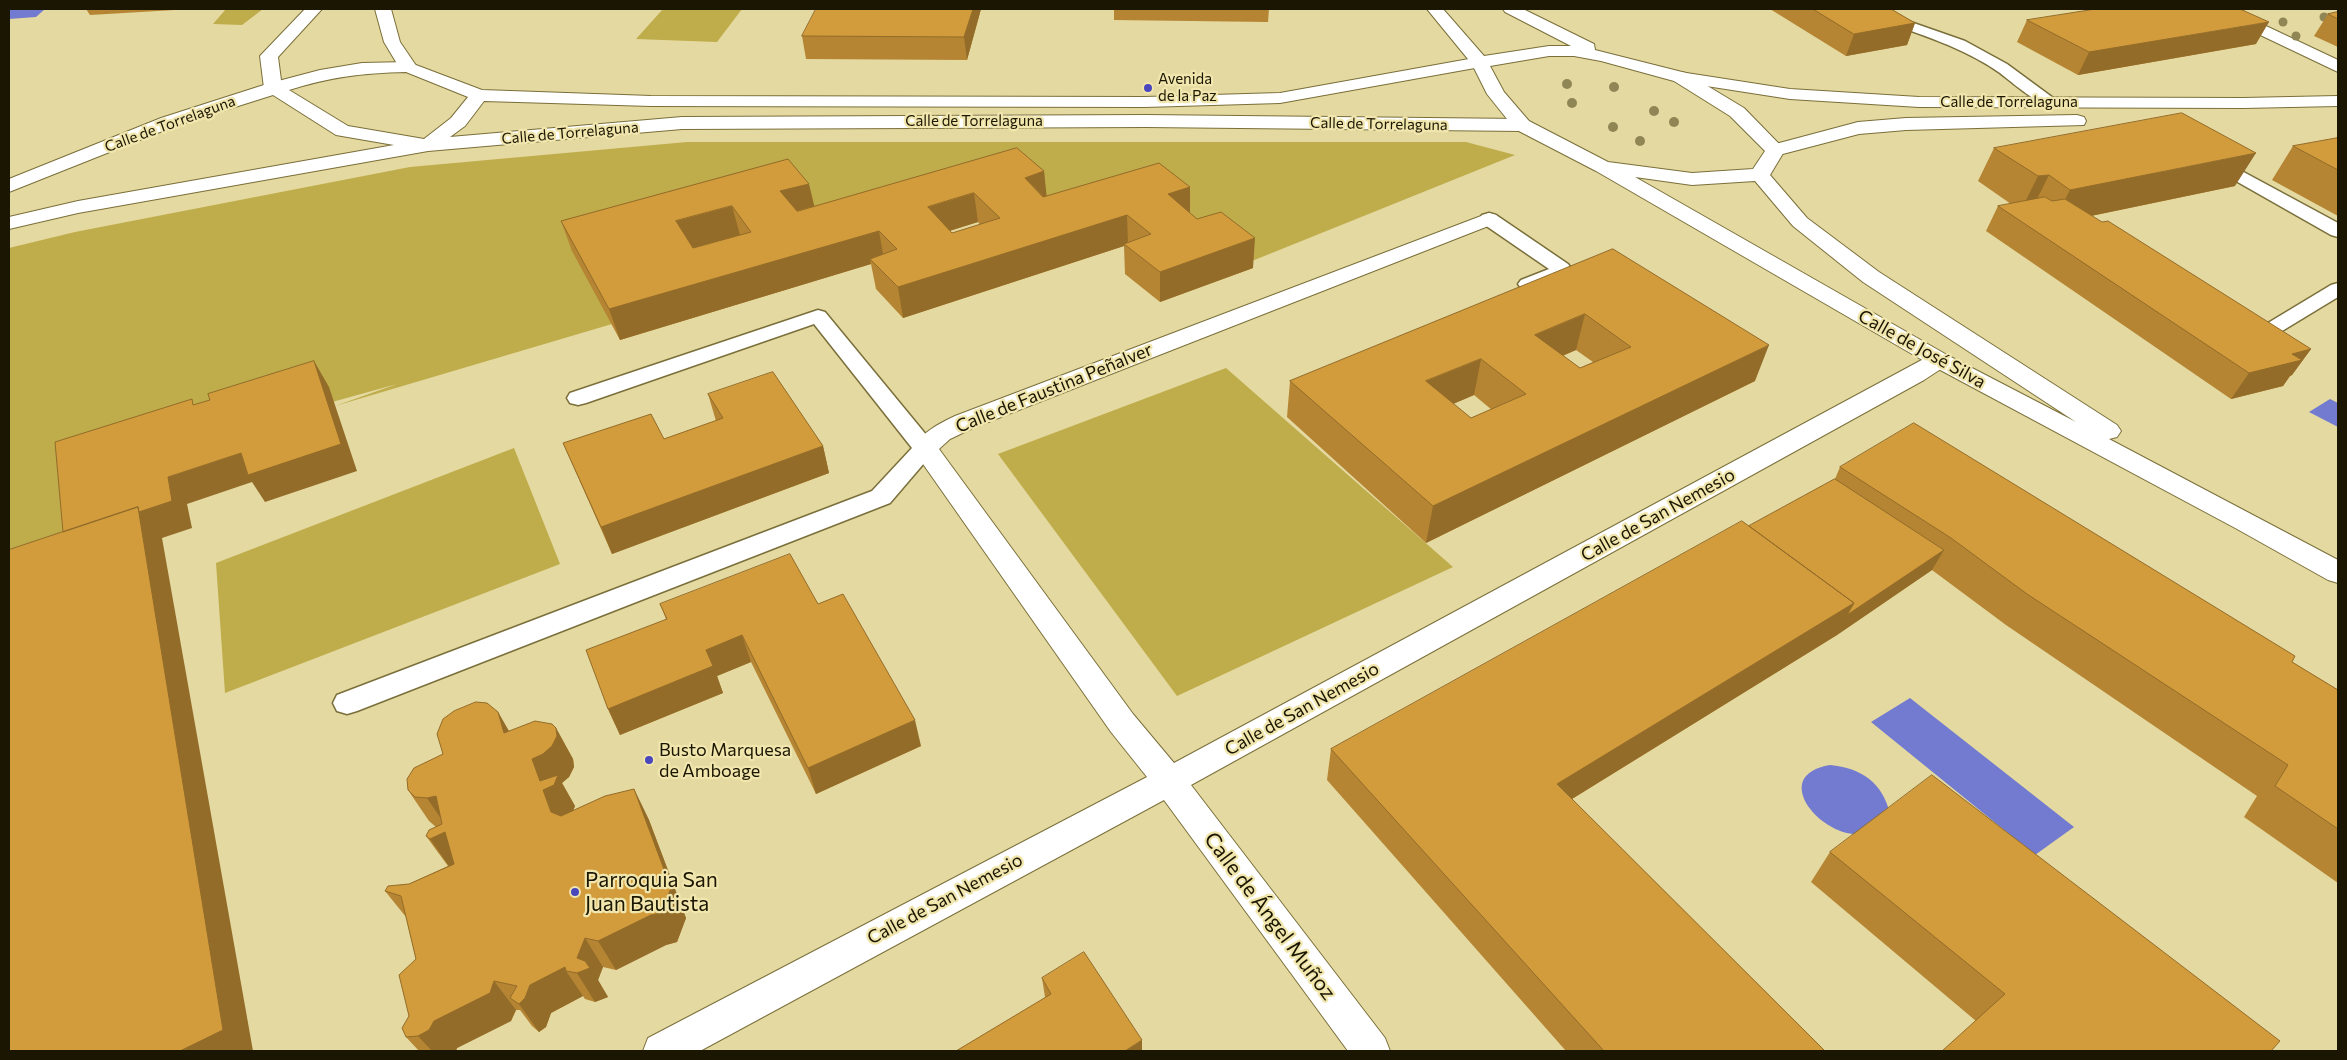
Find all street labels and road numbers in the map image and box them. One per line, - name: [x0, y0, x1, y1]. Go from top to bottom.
- street label: Calle de Torrelaguna: [102, 92, 238, 156]
- street label: Calle de Torrelaguna: [1940, 93, 2078, 111]
- street label: Calle de Torrelaguna: [905, 112, 1043, 130]
- street label: Calle de Torrelaguna: [1310, 114, 1448, 134]
- street label: Calle de Torrelaguna: [501, 118, 639, 148]
- street label: Calle de José Silva: [1855, 305, 1989, 393]
- street label: Calle de Faustina Peñalver: [952, 339, 1156, 437]
- street label: Calle de San Nemesio: [1577, 464, 1739, 566]
- street label: Calle de San Nemesio: [1221, 658, 1383, 760]
- street label: Calle de Ángel Muñoz: [1199, 827, 1341, 1005]
- street label: Calle de San Nemesio: [864, 849, 1026, 949]

